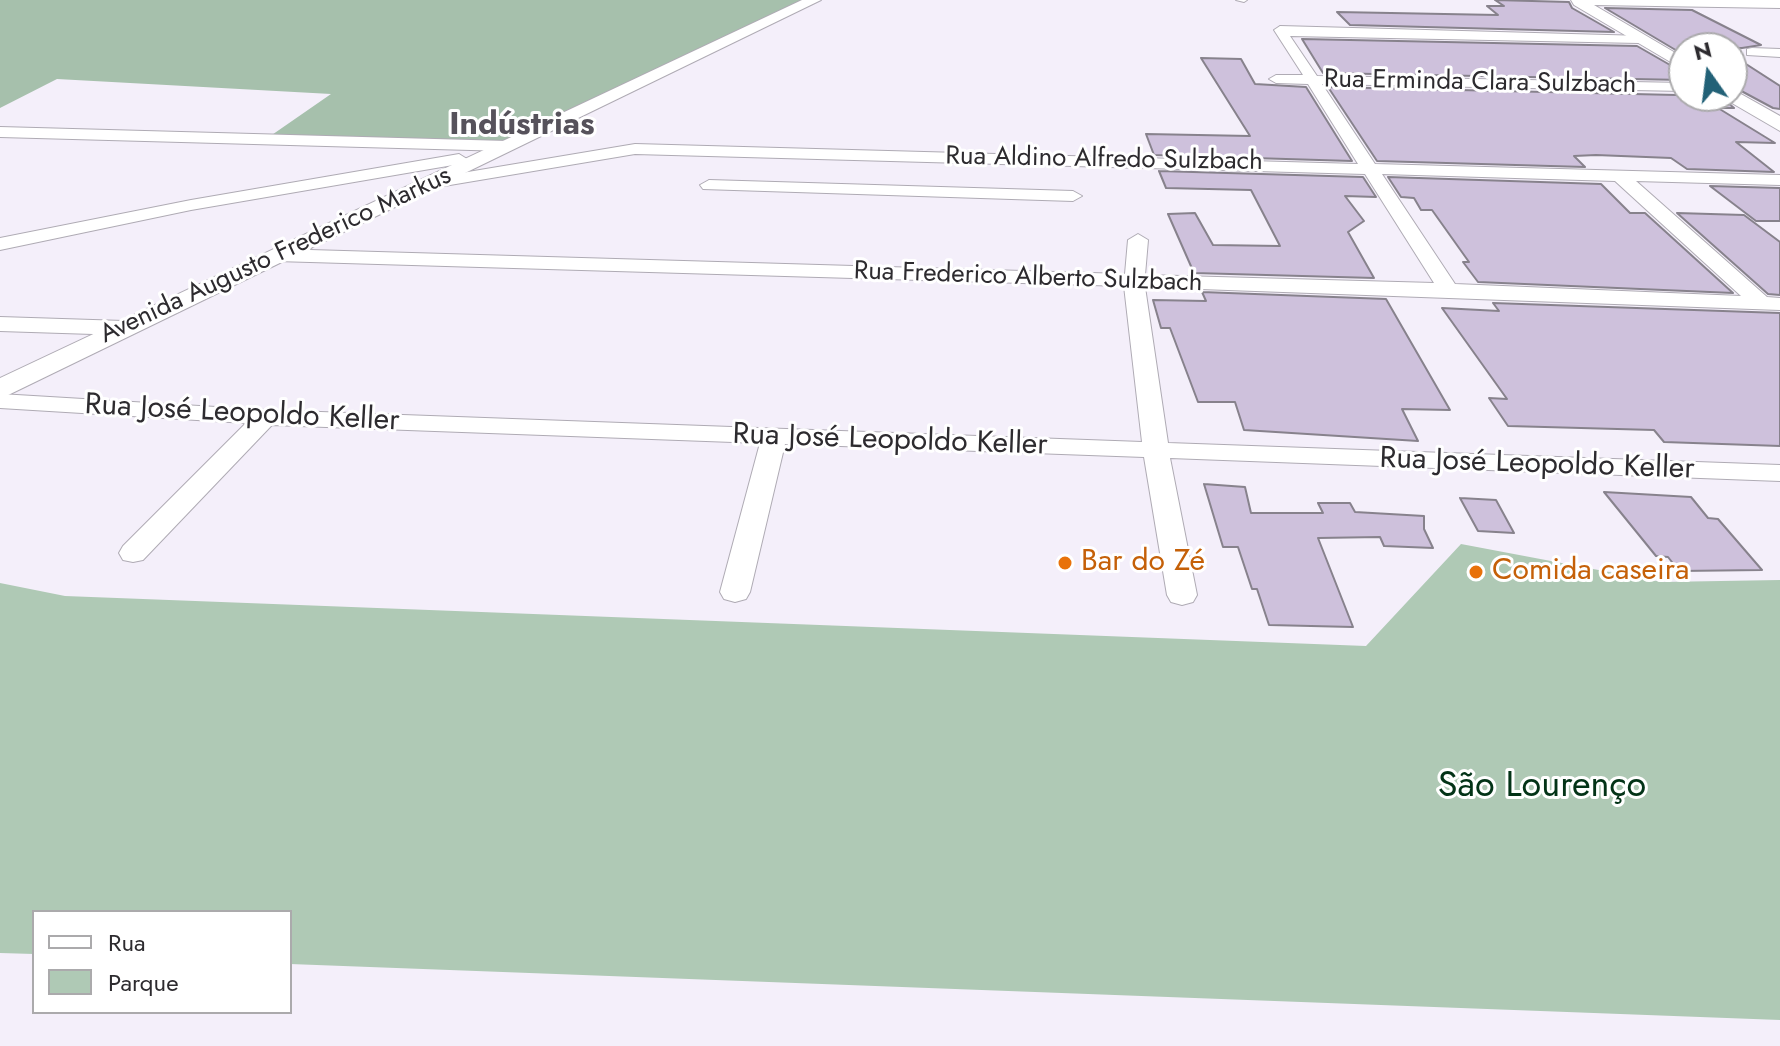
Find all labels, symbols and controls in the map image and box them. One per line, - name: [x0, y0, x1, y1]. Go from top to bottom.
- north arrow: [1668, 32, 1748, 112]
- text: N: [1690, 33, 1715, 68]
- street label: Rua Erminda Clara Sulzbach: [1324, 65, 1636, 101]
- district label: Indústrias: [449, 107, 595, 145]
- street label: Rua Aldino Alfredo Sulzbach: [945, 142, 1263, 178]
- street label: Avenida Augusto Frederico Markus: [95, 161, 457, 351]
- street label: Rua Frederico Alberto Sulzbach: [853, 256, 1203, 300]
- street label: Rua José Leopoldo Keller: [84, 388, 400, 440]
- street label: Rua José Leopoldo Keller: [732, 418, 1048, 464]
- street label: Rua José Leopoldo Keller: [1379, 442, 1695, 488]
- place label: Bar do Zé: [1081, 545, 1205, 581]
- marker: Bar do Zé: [1056, 554, 1074, 572]
- place label: Comida caseira: [1492, 554, 1689, 590]
- marker: Comida caseira: [1467, 563, 1485, 581]
- park label: São Lourenço: [1438, 765, 1646, 809]
- legend: [32, 910, 292, 1014]
- text: Rua: [108, 925, 146, 960]
- text: Parque: [108, 965, 179, 1000]

